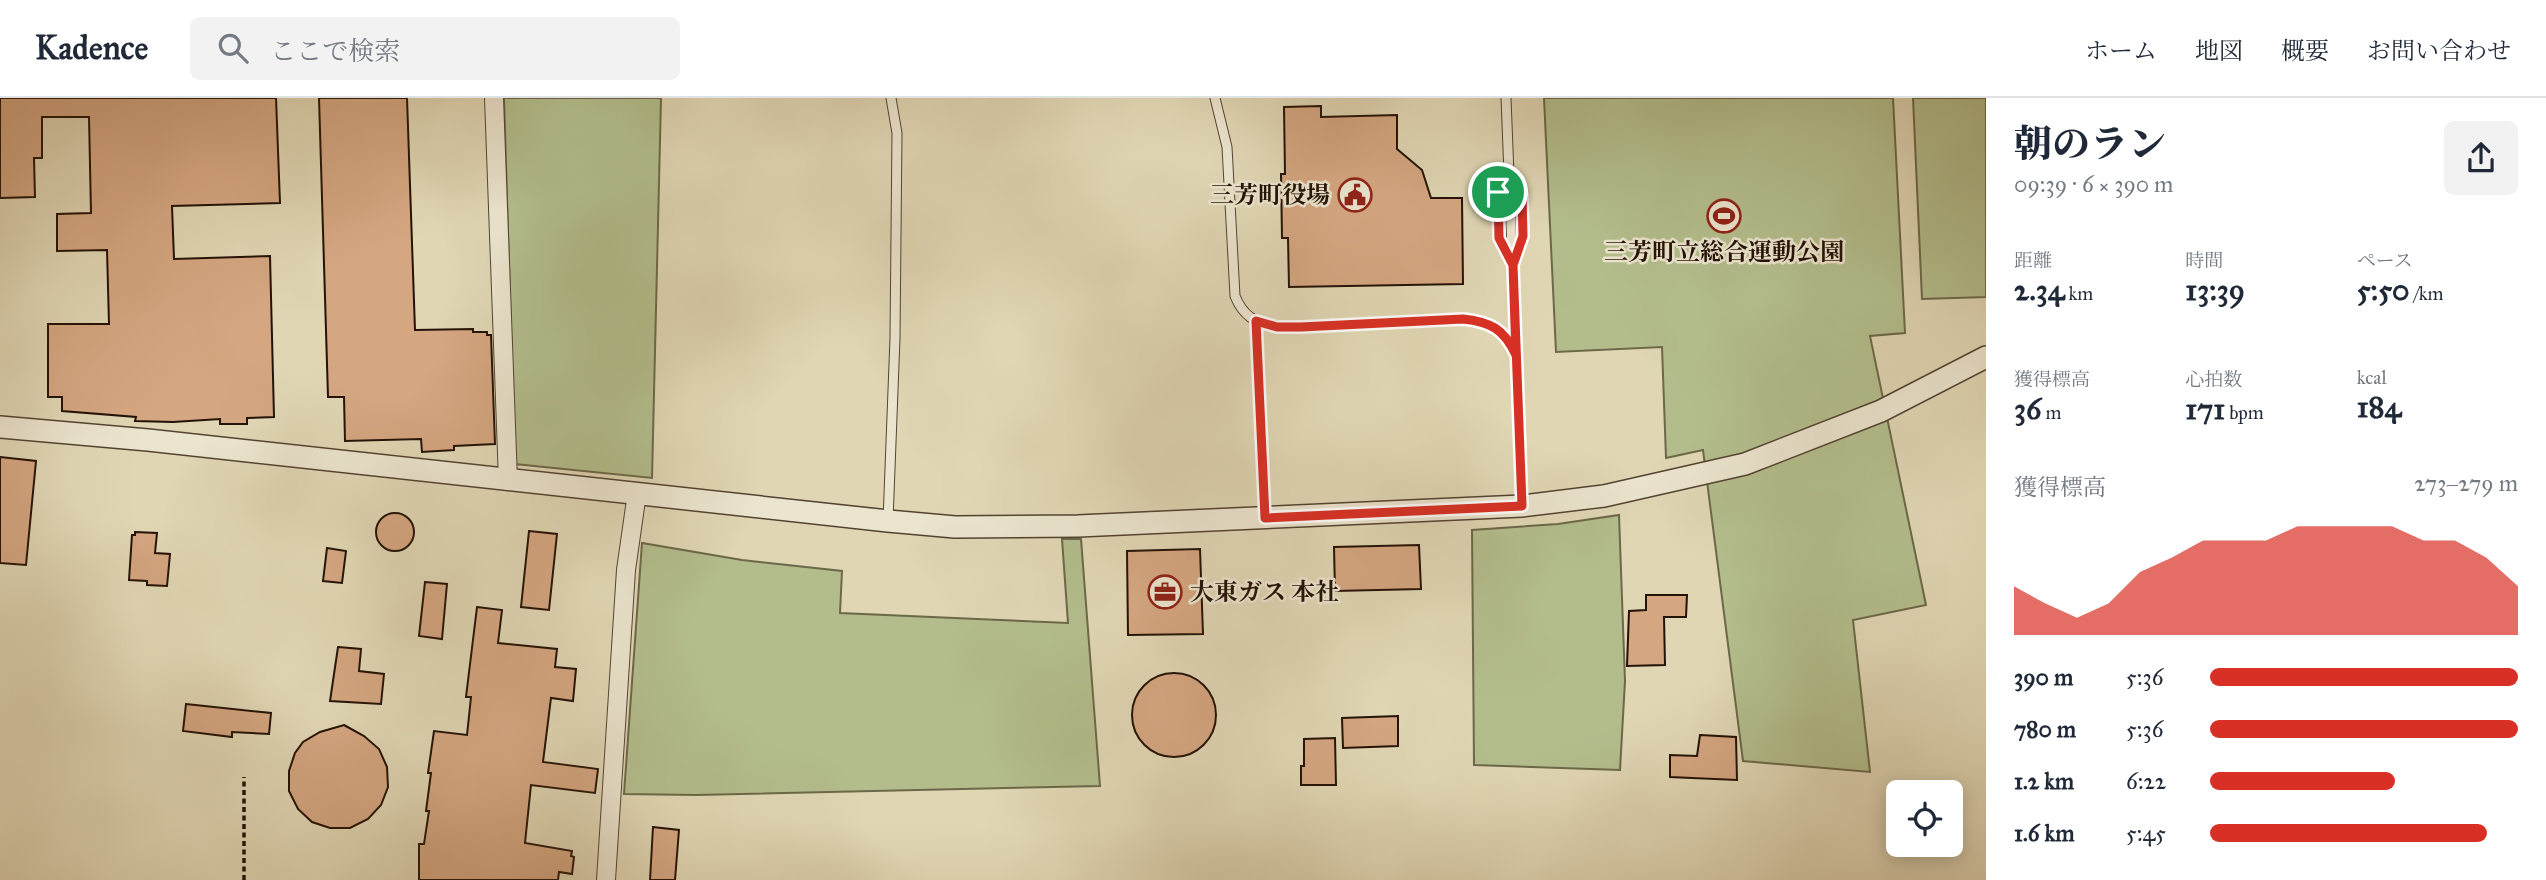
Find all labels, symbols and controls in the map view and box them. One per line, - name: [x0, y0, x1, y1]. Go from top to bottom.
- search box: [190, 17, 680, 80]
- text: Kadence: [35, 28, 148, 68]
- icon: search: [214, 29, 252, 67]
- text: ここで検索: [270, 35, 400, 67]
- text: ホーム: [2085, 36, 2157, 66]
- text: 地図: [2195, 36, 2243, 66]
- text: 概要: [2281, 36, 2329, 66]
- text: お問い合わせ: [2367, 36, 2511, 66]
- text: 朝のラン: [2014, 121, 2166, 167]
- button: share: [2444, 121, 2518, 195]
- pin: [1468, 162, 1528, 222]
- text: 09:39 · 6 × 390 m: [2014, 170, 2173, 198]
- icon: arrive: [1479, 173, 1517, 211]
- public building icon: 三芳町役場: [1336, 176, 1374, 214]
- place label: 三芳町役場: [1210, 180, 1330, 210]
- sports icon: 三芳町立総合運動公園: [1705, 197, 1743, 235]
- place label: 三芳町立総合運動公園: [1604, 237, 1844, 267]
- text: 距離: [2014, 249, 2052, 272]
- text: 時間: [2185, 249, 2223, 272]
- text: ペース: [2357, 249, 2413, 272]
- text: 2.34: [2014, 272, 2064, 308]
- text: 13:39: [2185, 272, 2245, 308]
- text: 5:50: [2357, 272, 2410, 308]
- text: km: [2064, 282, 2093, 305]
- text: /km: [2410, 282, 2444, 305]
- text: kcal: [2357, 366, 2387, 389]
- text: 獲得標高: [2014, 368, 2090, 391]
- text: 心拍数: [2185, 368, 2242, 391]
- text: 184: [2357, 389, 2401, 425]
- text: 36: [2014, 391, 2041, 427]
- text: 171: [2185, 391, 2225, 427]
- text: m: [2041, 401, 2061, 424]
- text: bpm: [2225, 401, 2264, 424]
- text: 273–279 m: [2414, 469, 2518, 497]
- text: 獲得標高: [2014, 473, 2106, 501]
- office icon: 大東ガス 本社: [1146, 573, 1184, 611]
- place label: 大東ガス 本社: [1190, 577, 1339, 607]
- text: 390 m: [2014, 663, 2073, 691]
- text: 5:36: [2126, 663, 2163, 691]
- text: 780 m: [2014, 715, 2076, 743]
- text: 5:36: [2126, 715, 2163, 743]
- text: 1.2 km: [2014, 767, 2074, 795]
- text: 6:22: [2126, 767, 2166, 795]
- map controls: [1886, 780, 1963, 857]
- button: locate: [1886, 780, 1963, 857]
- text: 1.6 km: [2014, 819, 2075, 847]
- text: 5:45: [2126, 819, 2166, 847]

